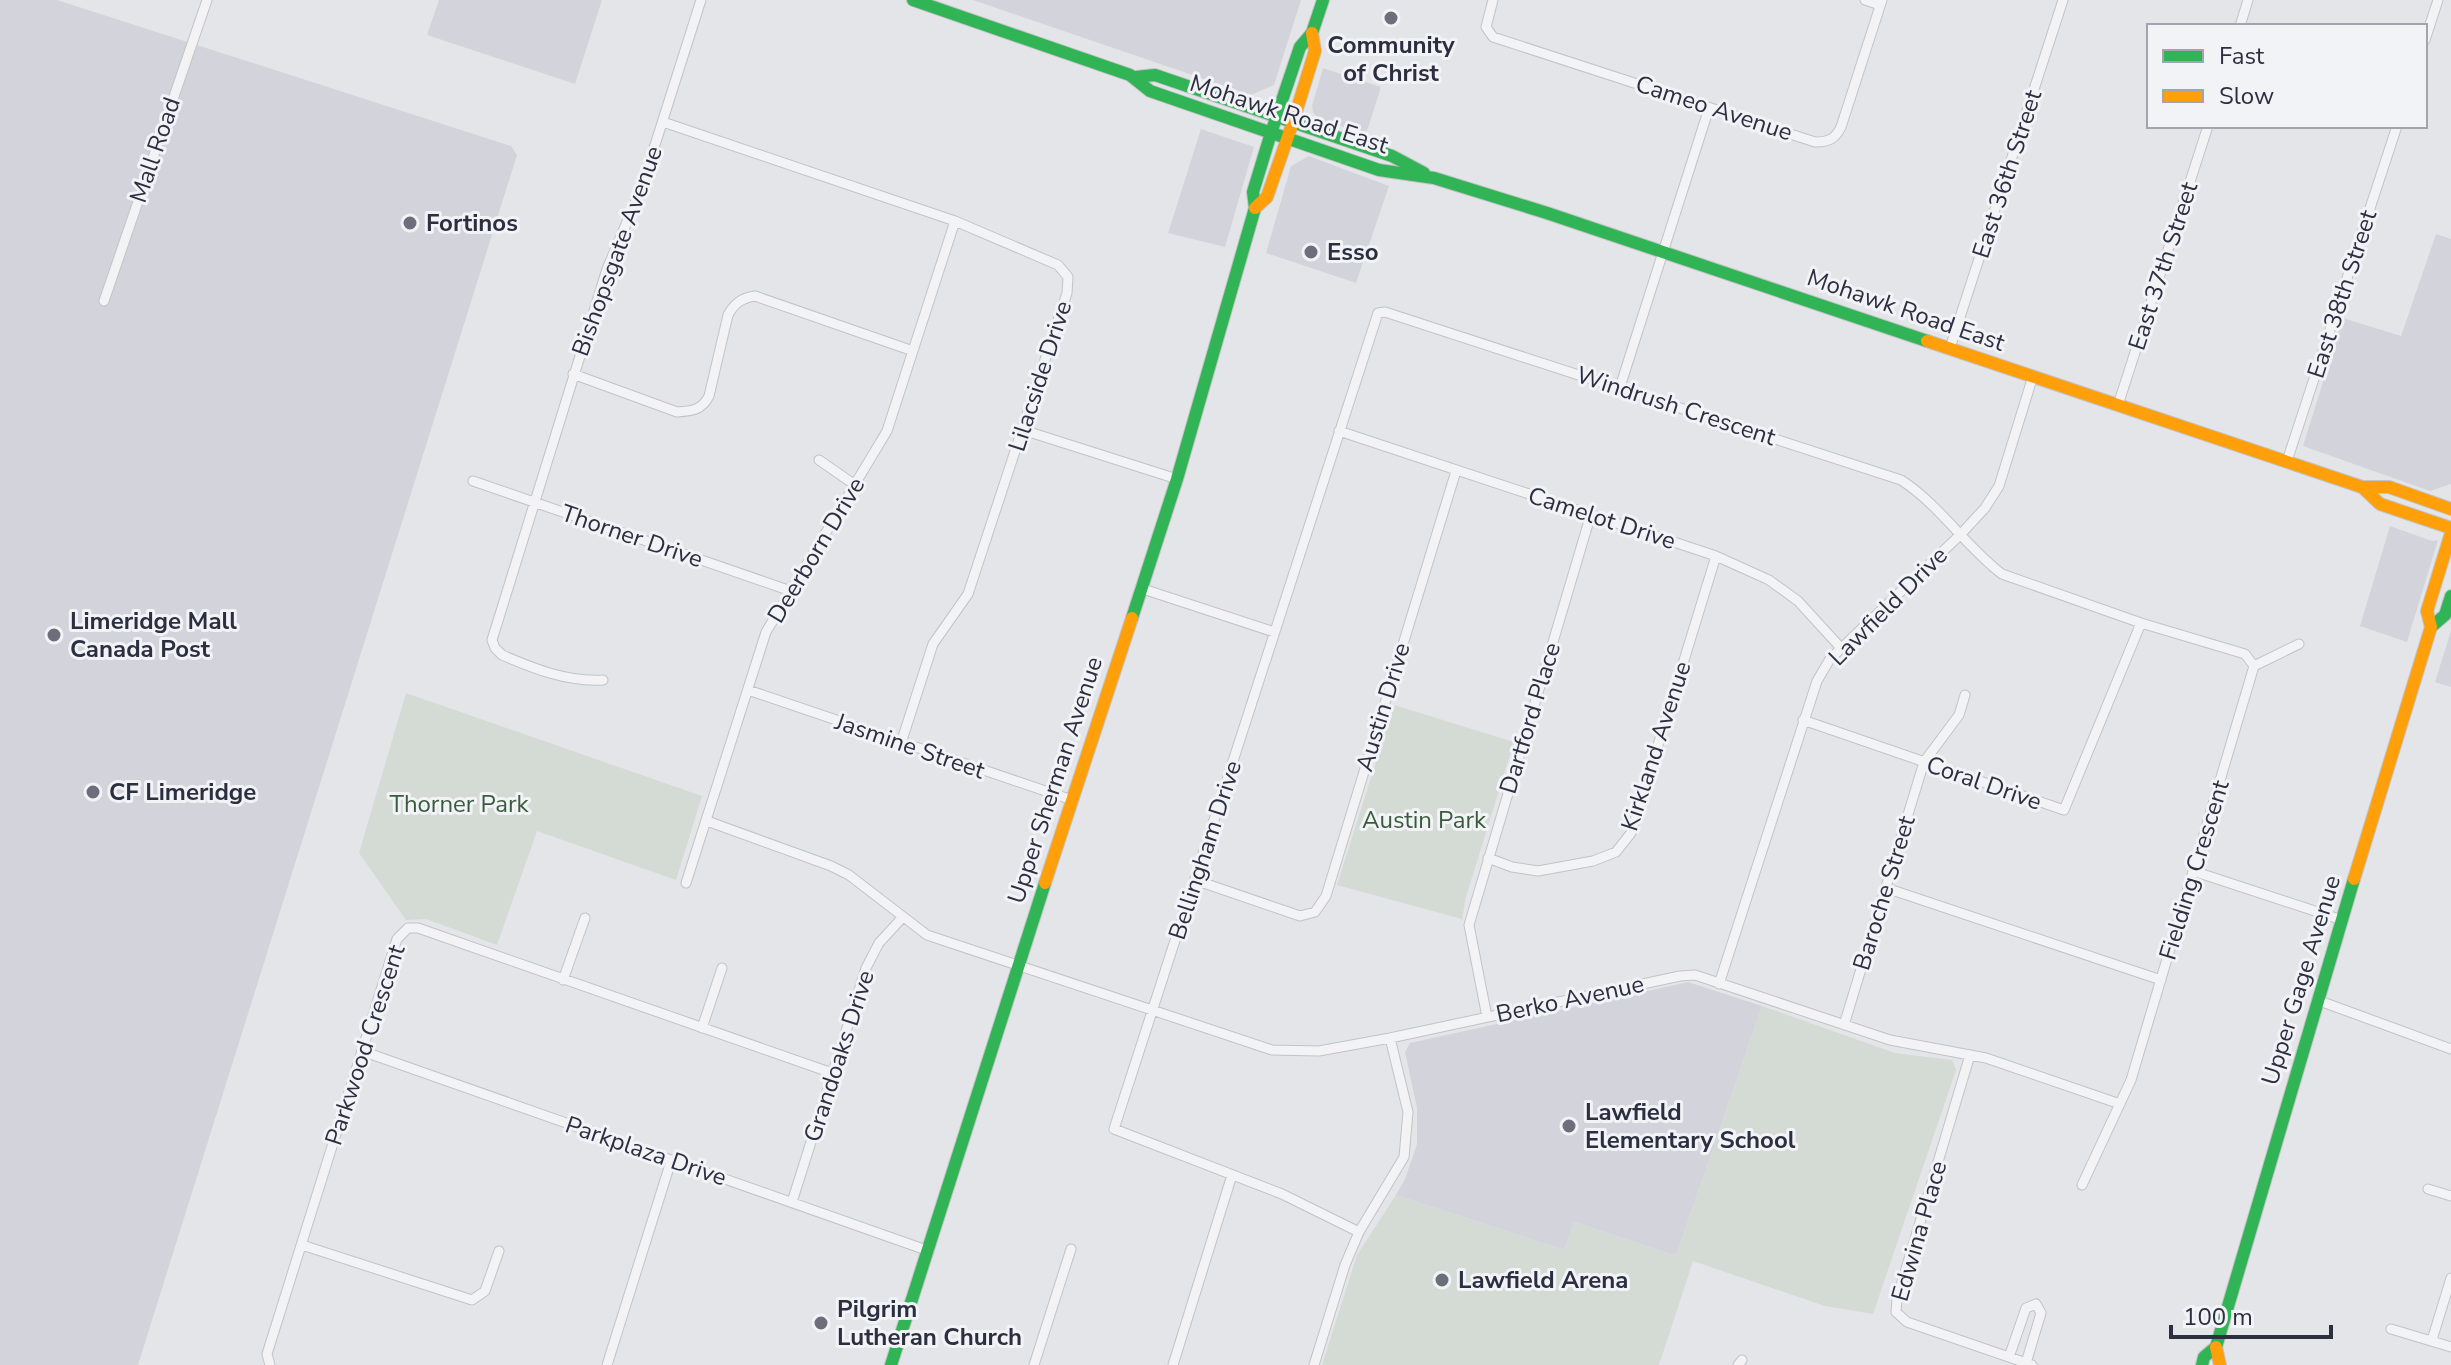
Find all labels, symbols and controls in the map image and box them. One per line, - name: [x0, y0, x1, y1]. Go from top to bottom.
- marker: Community of Christ: [1382, 9, 1400, 27]
- legend: [2147, 24, 2427, 128]
- place label: Community of Christ: [1327, 29, 1455, 89]
- text: Fast: [2219, 40, 2265, 72]
- street label: Mohawk Road East: [1186, 67, 1393, 161]
- street label: Cameo Avenue: [1632, 68, 1796, 148]
- text: Slow: [2219, 80, 2274, 112]
- street label: East 36th Street: [1965, 85, 2049, 262]
- street label: Mall Road: [122, 93, 188, 207]
- street label: Bishopsgate Avenue: [564, 141, 670, 361]
- street label: East 37th Street: [2121, 177, 2205, 354]
- street label: East 38th Street: [2300, 205, 2384, 382]
- place label: Fortinos: [426, 207, 518, 239]
- marker: Fortinos: [401, 214, 419, 232]
- place label: Esso: [1327, 236, 1378, 268]
- marker: Esso: [1302, 243, 1320, 261]
- street label: Mohawk Road East: [1803, 261, 2010, 359]
- street label: Lilacside Drive: [1001, 297, 1079, 455]
- street label: Windrush Crescent: [1572, 359, 1780, 453]
- street label: Deerborn Drive: [760, 471, 872, 629]
- street label: Camelot Drive: [1524, 479, 1680, 557]
- street label: Thorner Drive: [557, 497, 707, 575]
- street label: Lawfield Drive: [1821, 539, 1955, 673]
- place label: Limeridge Mall Canada Post: [70, 605, 237, 665]
- marker: Limeridge Mall Canada Post: [45, 626, 63, 644]
- street label: Austin Drive: [1348, 639, 1418, 775]
- street label: Dartford Place: [1492, 639, 1568, 797]
- street label: Upper Sherman Avenue: [1000, 653, 1110, 907]
- street label: Kirkland Avenue: [1614, 657, 1698, 835]
- street label: Jasmine Street: [830, 705, 990, 787]
- street label: Coral Drive: [1922, 748, 2046, 818]
- street label: Bellingham Drive: [1161, 756, 1249, 944]
- place label: CF Limeridge: [109, 776, 256, 808]
- street label: Fielding Crescent: [2151, 776, 2237, 964]
- marker: CF Limeridge: [84, 783, 102, 801]
- park label: Thorner Park: [389, 788, 530, 820]
- park label: Austin Park: [1362, 804, 1487, 836]
- street label: Baroche Street: [1845, 811, 1923, 974]
- street label: Upper Gage Avenue: [2254, 871, 2348, 1089]
- street label: Parkwood Crescent: [317, 940, 413, 1149]
- street label: Grandoaks Drive: [796, 966, 882, 1146]
- street label: Berko Avenue: [1493, 968, 1647, 1030]
- place label: Lawfield Elementary School: [1585, 1096, 1796, 1156]
- street label: Parkplaza Drive: [561, 1108, 731, 1194]
- marker: Lawfield Elementary School: [1560, 1117, 1578, 1135]
- street label: Edwina Place: [1884, 1157, 1954, 1305]
- place label: Lawfield Arena: [1458, 1264, 1629, 1296]
- marker: Lawfield Arena: [1433, 1271, 1451, 1289]
- scale bar: [2171, 1289, 2331, 1339]
- place label: Pilgrim Lutheran Church: [837, 1293, 1022, 1353]
- text: 100 m: [2183, 1301, 2253, 1333]
- marker: Pilgrim Lutheran Church: [812, 1314, 830, 1332]

